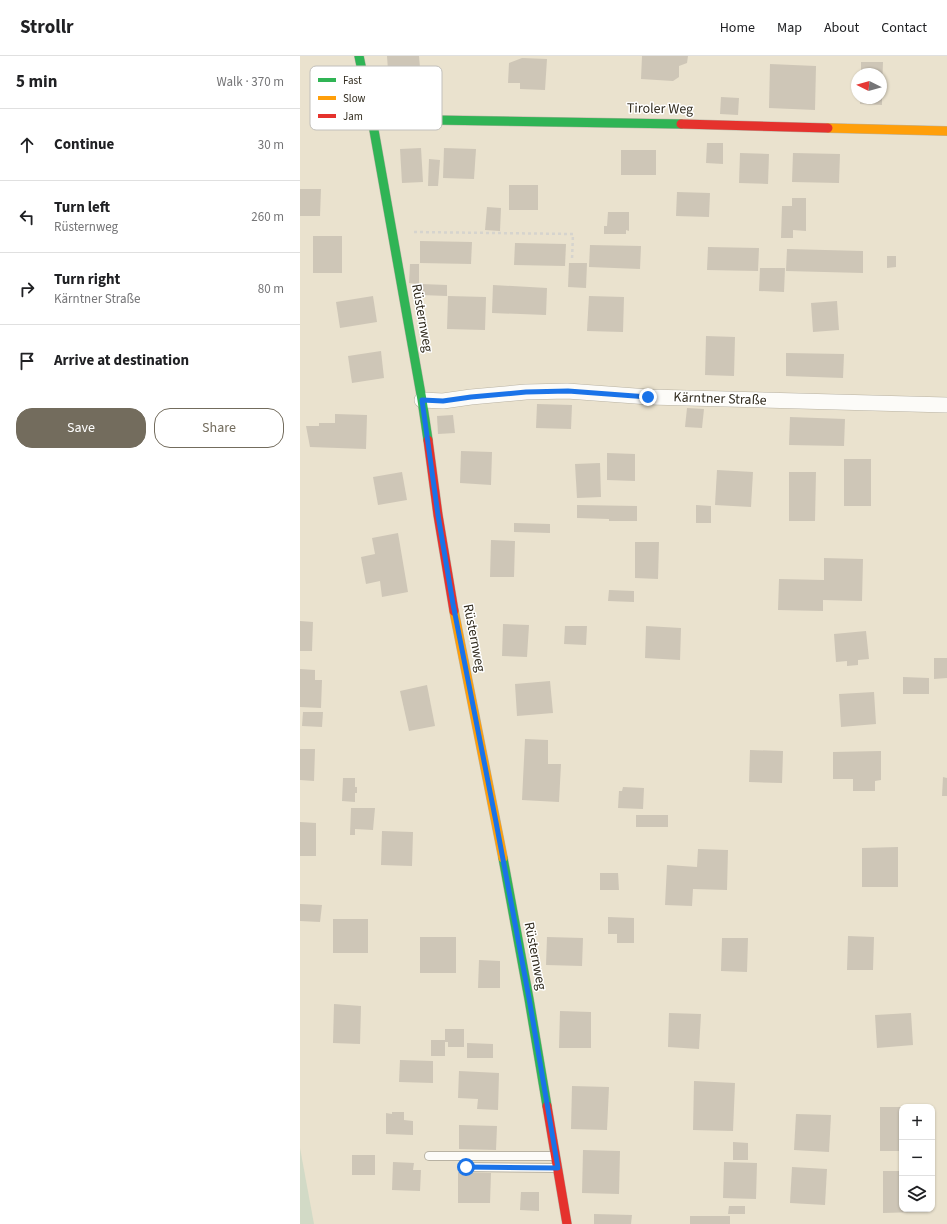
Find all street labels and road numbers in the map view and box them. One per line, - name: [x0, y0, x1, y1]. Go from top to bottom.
- street label: Tiroler Weg: [627, 98, 693, 120]
- street label: Rüsternweg: [406, 282, 438, 354]
- street label: Kärntner Straße: [673, 387, 767, 411]
- street label: Rüsternweg: [458, 602, 490, 674]
- street label: Rüsternweg: [519, 920, 551, 992]

